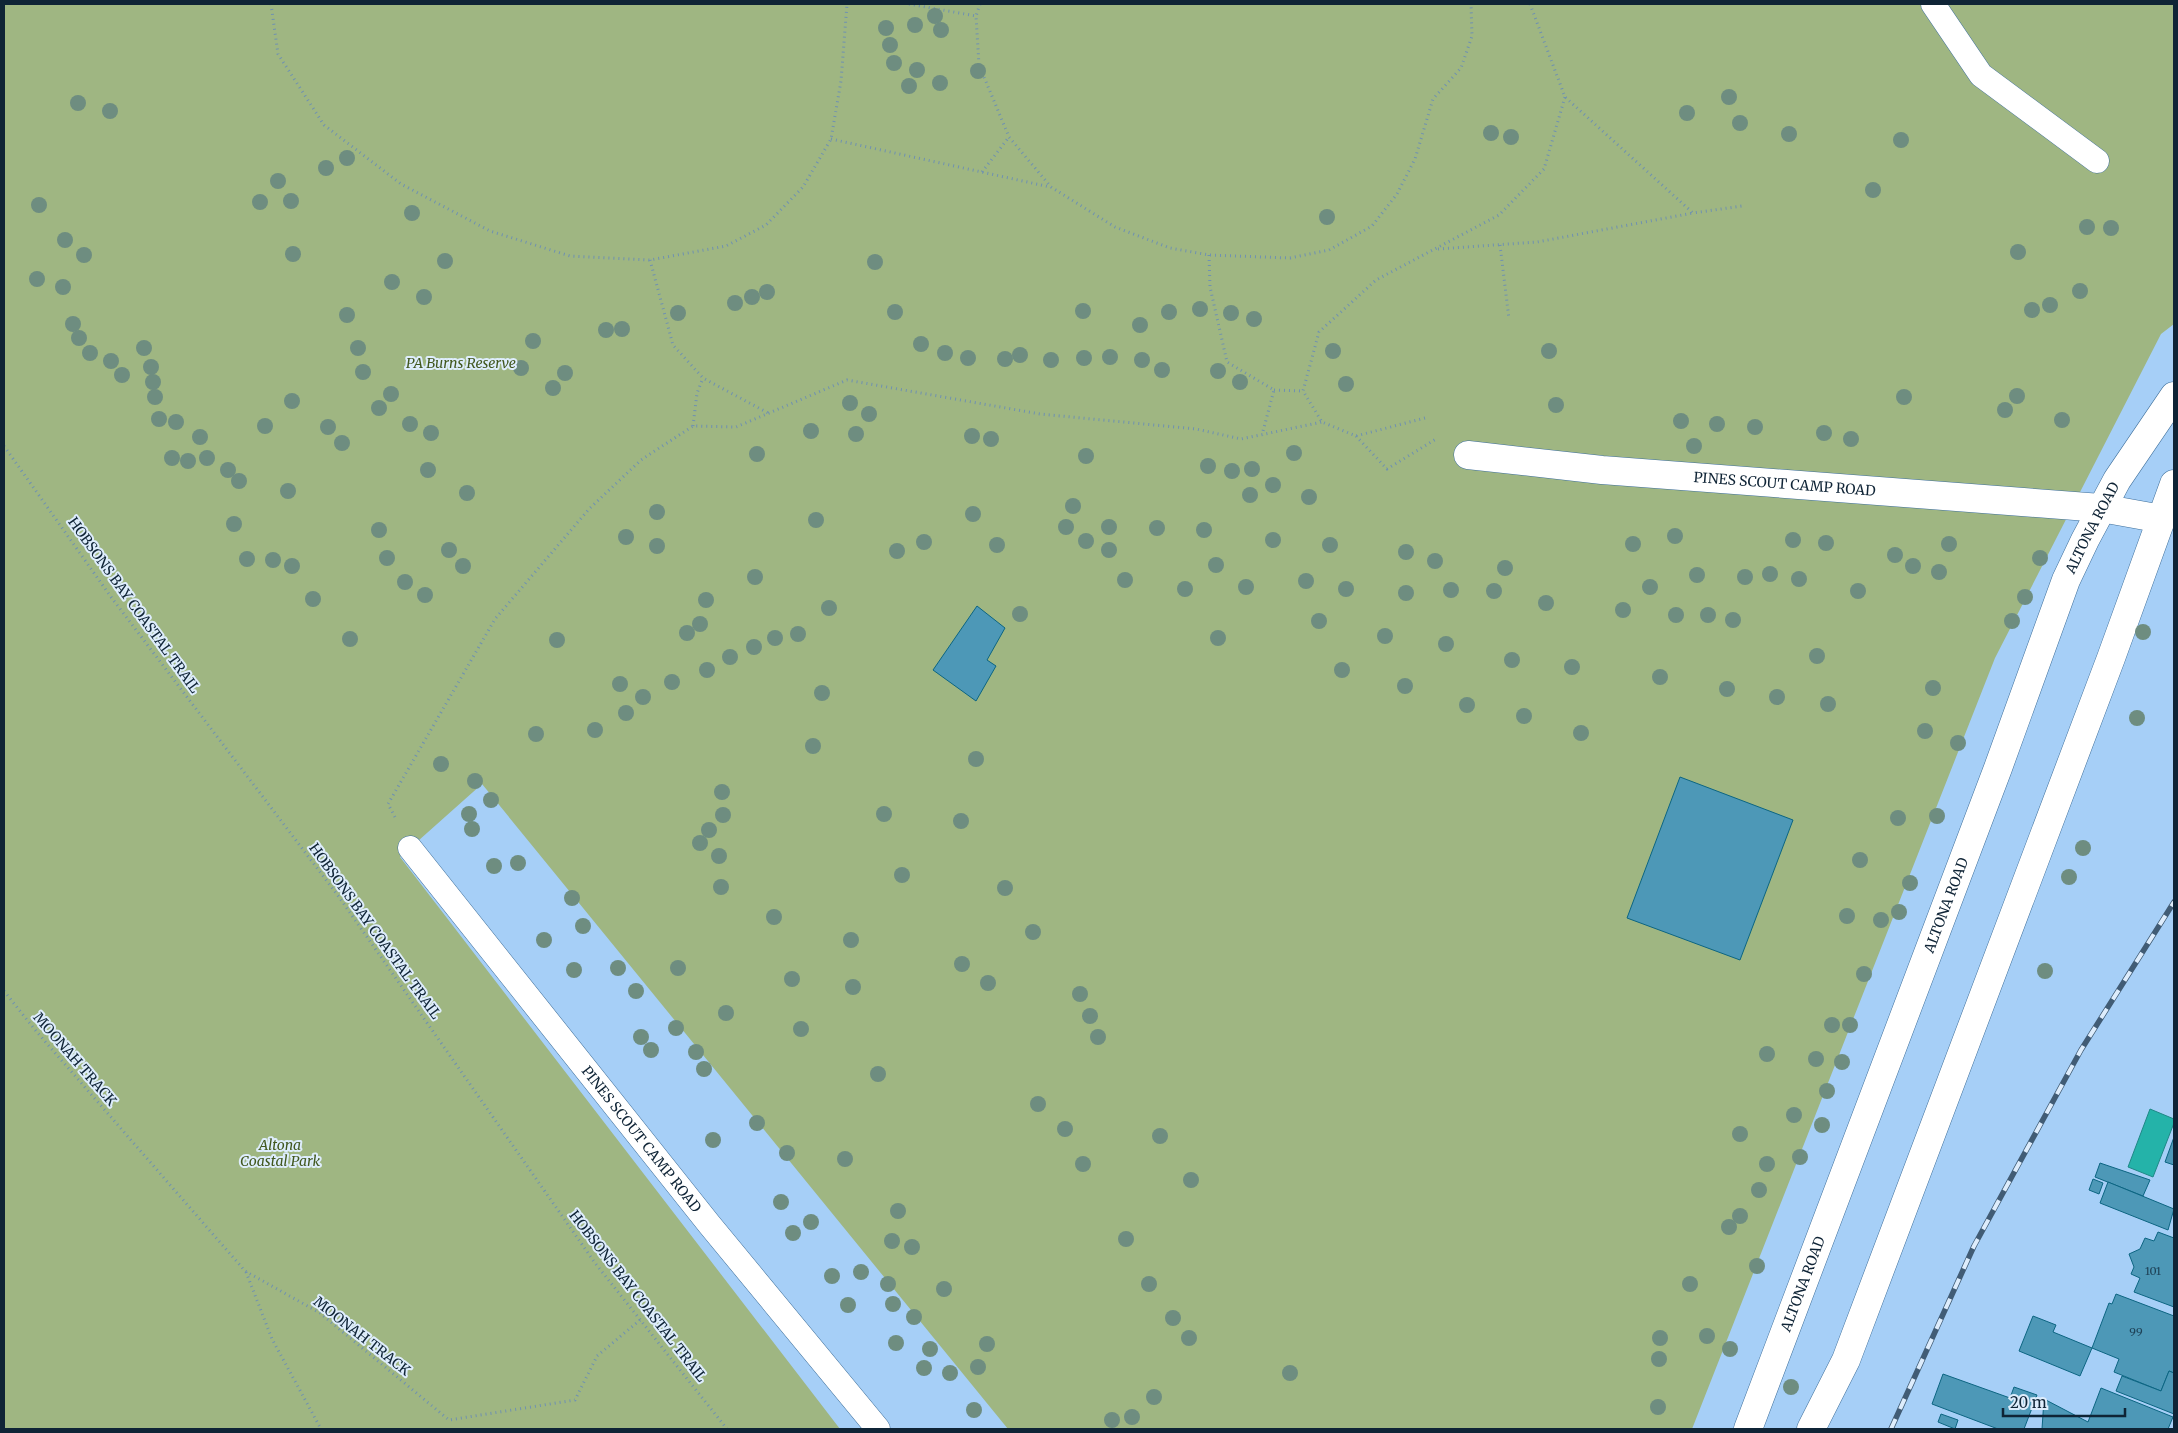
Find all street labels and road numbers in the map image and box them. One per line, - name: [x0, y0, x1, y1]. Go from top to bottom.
- street label: PINES SCOUT CAMP ROAD: [1693, 468, 1877, 500]
- street label: ALTONA ROAD: [2061, 479, 2123, 577]
- street label: HOBSONS BAY COASTAL TRAIL: [64, 514, 204, 697]
- street label: HOBSONS BAY COASTAL TRAIL: [305, 840, 445, 1023]
- street label: ALTONA ROAD: [1920, 855, 1972, 956]
- street label: MOONAH TRACK: [29, 1009, 121, 1110]
- street label: PINES SCOUT CAMP ROAD: [578, 1062, 706, 1216]
- street label: HOBSONS BAY COASTAL TRAIL: [565, 1207, 711, 1386]
- street label: ALTONA ROAD: [1776, 1233, 1829, 1335]
- street label: MOONAH TRACK: [310, 1293, 415, 1380]

